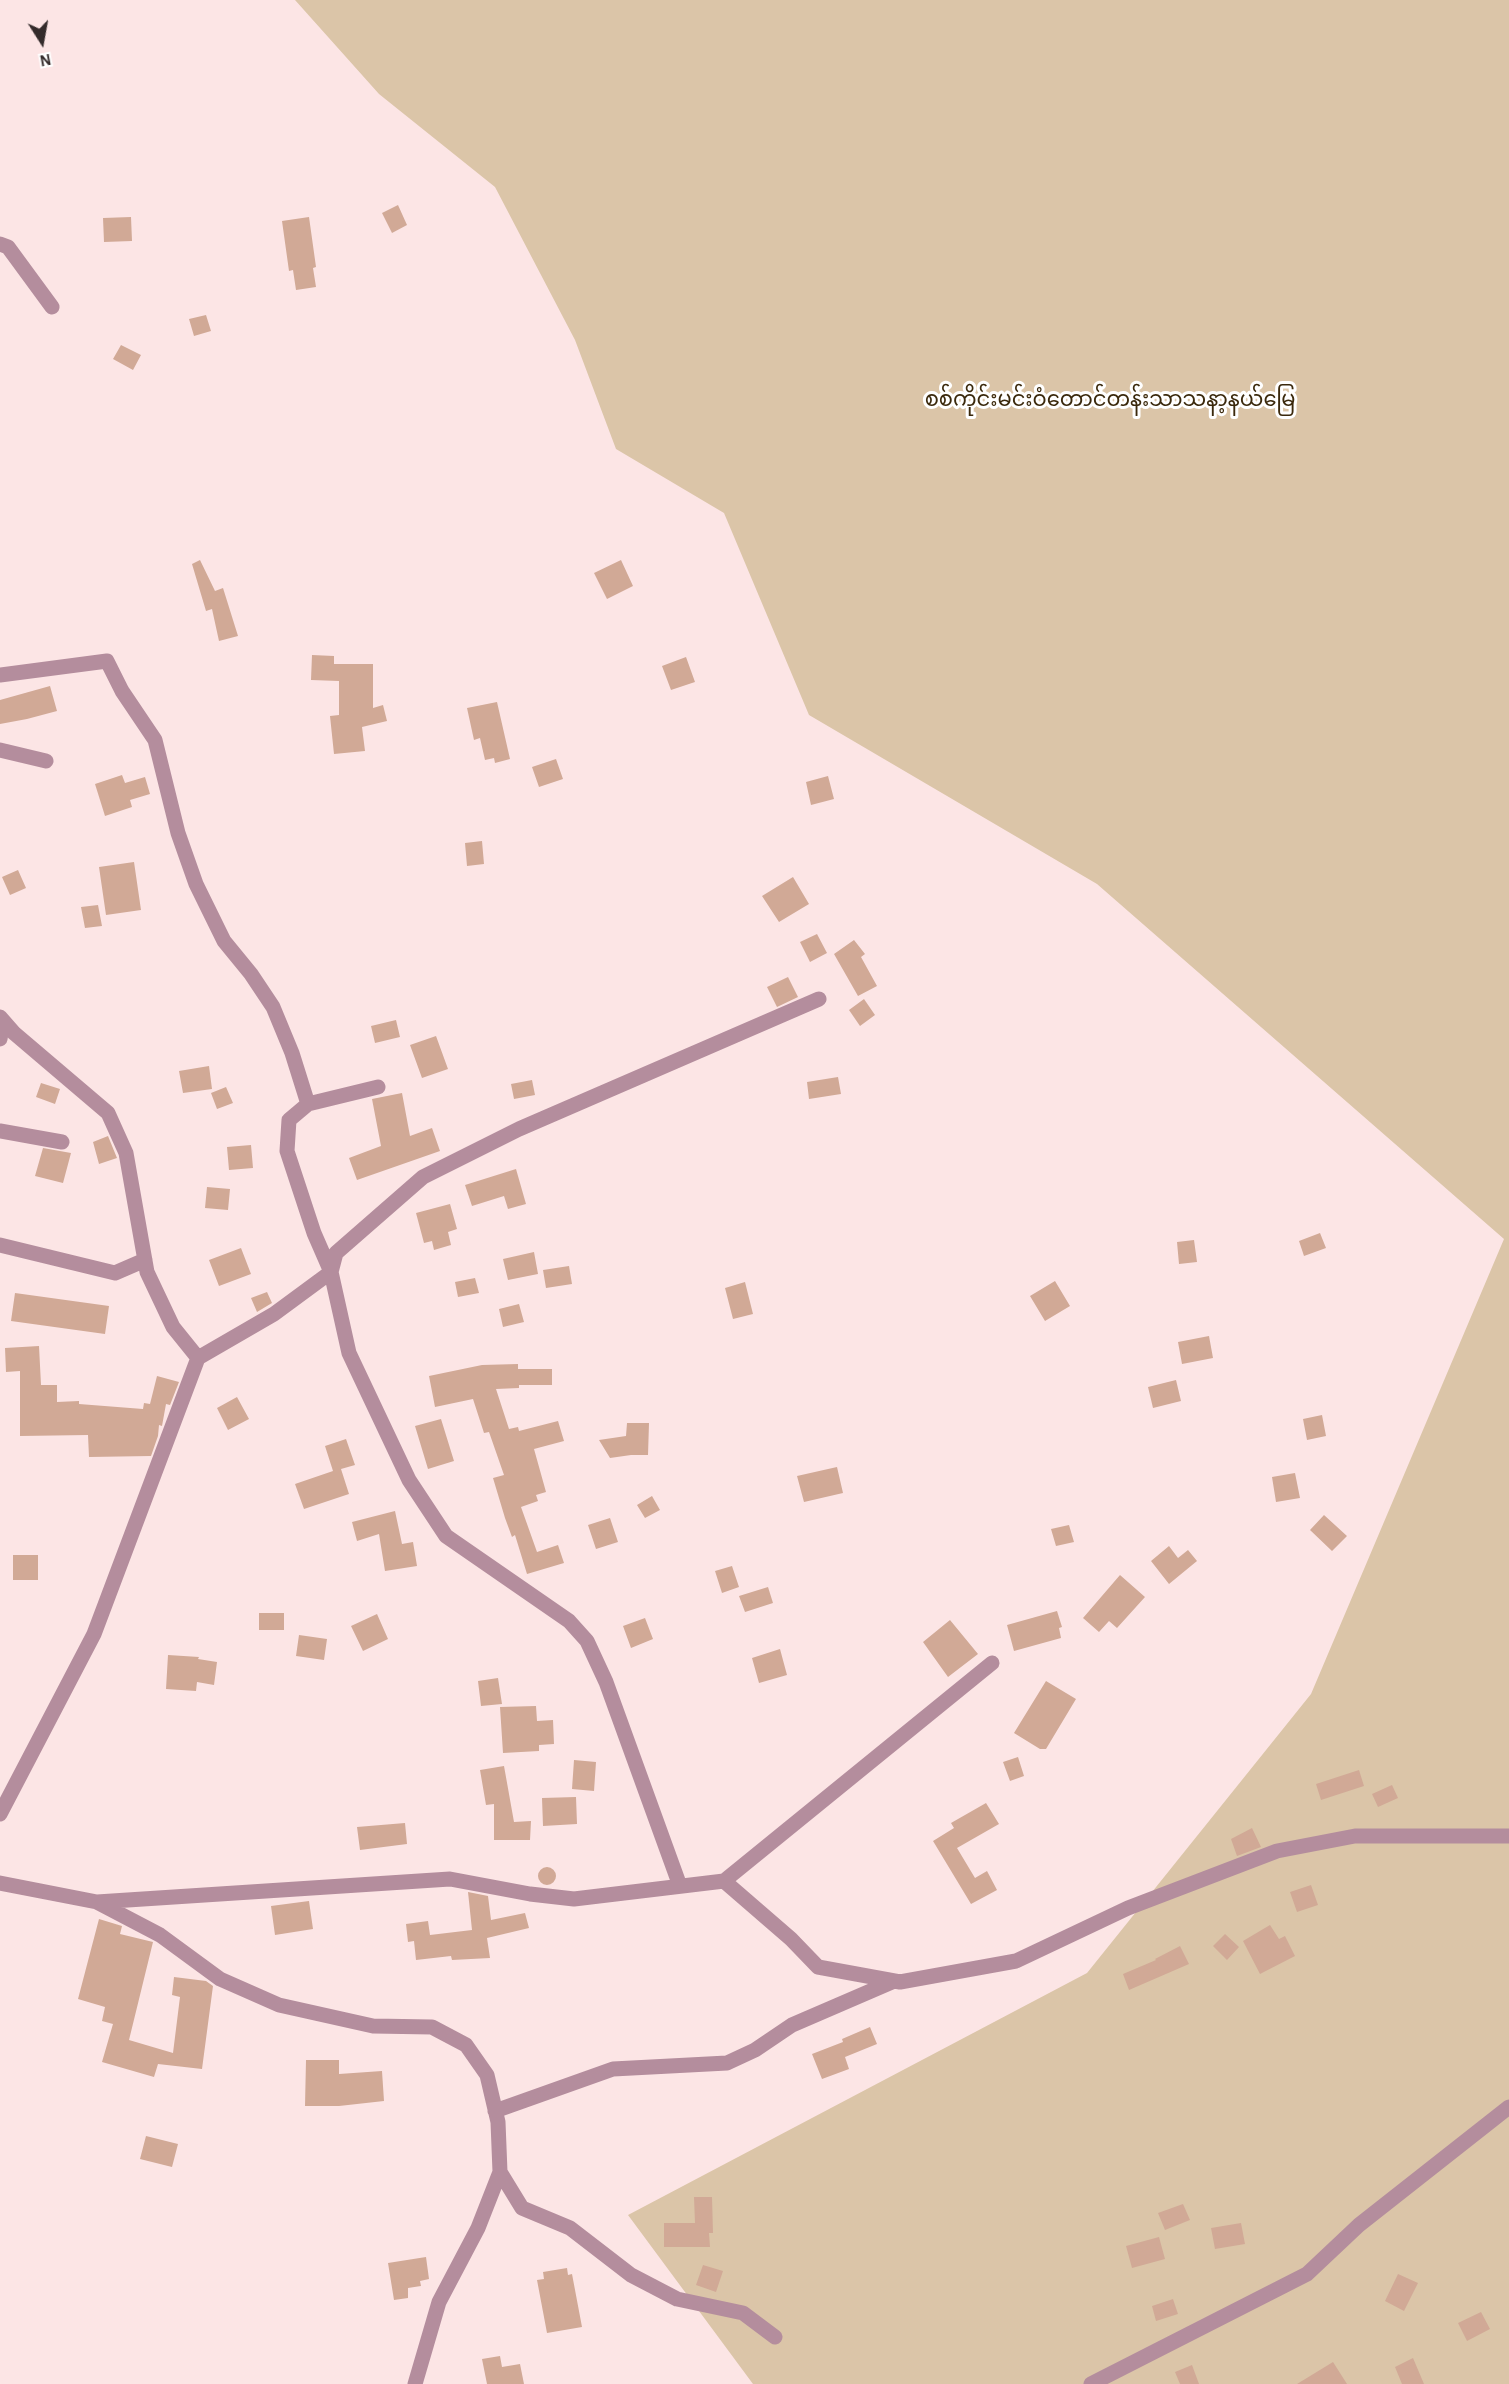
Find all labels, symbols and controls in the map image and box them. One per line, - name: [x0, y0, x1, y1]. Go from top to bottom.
- north arrow: [12, 12, 72, 72]
- text: N: [38, 51, 52, 69]
- park label: စစ်ကိုင်းမင်းဝံတောင်တန်းသာသနာ့နယ်မြေ: [925, 387, 1295, 413]

